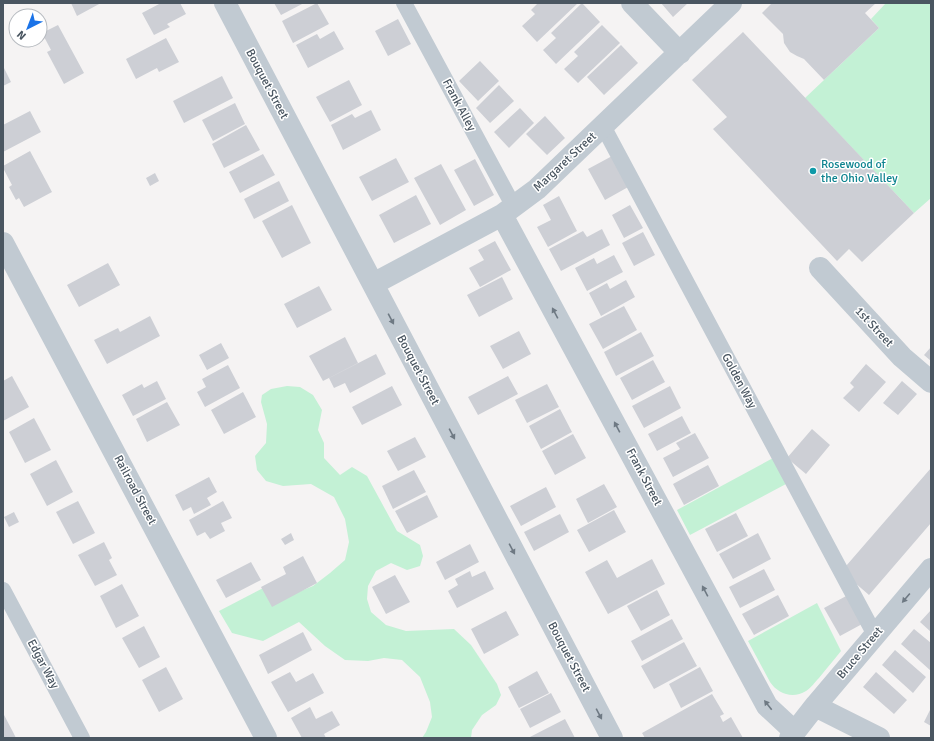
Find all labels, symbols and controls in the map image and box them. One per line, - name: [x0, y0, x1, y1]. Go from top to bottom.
- north arrow: [8, 8, 48, 48]
- text: N: [14, 28, 29, 42]
- street label: Bouquet Street: [242, 46, 292, 122]
- street label: Frank Alley: [439, 76, 479, 134]
- street label: Margaret Street: [530, 129, 600, 195]
- place label: Rosewood of the Ohio Valley: [821, 157, 898, 186]
- marker: Rosewood of the Ohio Valley: [808, 166, 818, 176]
- street label: 1st Street: [852, 304, 896, 350]
- one-way arrow: [552, 307, 558, 319]
- one-way arrow: [388, 313, 394, 325]
- street label: Bouquet Street: [393, 332, 443, 408]
- street label: Golden Way: [718, 351, 760, 411]
- one-way arrow: [613, 421, 620, 433]
- one-way arrow: [448, 428, 455, 440]
- street label: Frank Street: [623, 446, 665, 508]
- street label: Railroad Street: [110, 453, 160, 527]
- one-way arrow: [509, 543, 516, 555]
- one-way arrow: [702, 585, 708, 597]
- one-way arrow: [901, 593, 910, 604]
- street label: Bouquet Street: [544, 619, 594, 695]
- street label: Bruce Street: [834, 624, 886, 682]
- street label: Edgar Way: [24, 637, 62, 692]
- one-way arrow: [763, 699, 772, 710]
- one-way arrow: [596, 708, 602, 719]

